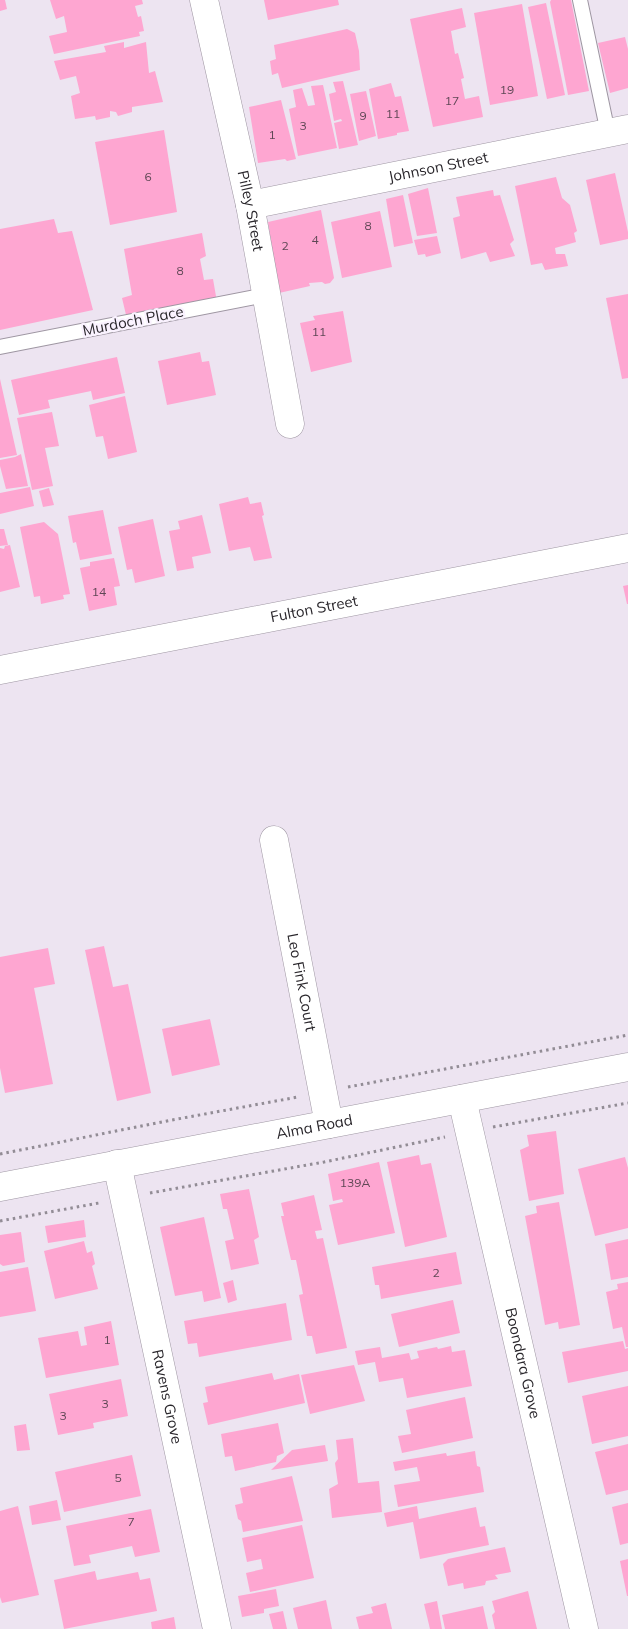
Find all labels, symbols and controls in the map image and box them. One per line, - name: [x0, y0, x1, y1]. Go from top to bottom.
- house number: 19: [500, 82, 514, 97]
- house number: 17: [445, 93, 459, 108]
- house number: 11: [386, 106, 400, 121]
- house number: 9: [359, 108, 367, 123]
- house number: 3: [299, 118, 307, 133]
- house number: 1: [268, 127, 276, 142]
- street label: Johnson Street: [387, 147, 490, 186]
- house number: 6: [144, 169, 152, 184]
- street label: Pilley Street: [234, 169, 268, 253]
- house number: 8: [364, 218, 372, 233]
- house number: 4: [311, 232, 319, 247]
- house number: 2: [281, 238, 289, 253]
- house number: 8: [176, 263, 184, 278]
- street label: Murdoch Place: [81, 301, 185, 340]
- house number: 11: [312, 324, 326, 339]
- house number: 14: [92, 584, 106, 599]
- street label: Fulton Street: [269, 591, 359, 626]
- street label: Leo Fink Court: [283, 932, 321, 1033]
- street label: Alma Road: [274, 1110, 354, 1143]
- house number: 139A: [340, 1175, 370, 1190]
- house number: 2: [432, 1265, 440, 1280]
- street label: Boondara Grove: [501, 1306, 545, 1420]
- house number: 1: [103, 1332, 111, 1347]
- street label: Ravens Grove: [148, 1347, 187, 1446]
- house number: 3: [101, 1396, 109, 1411]
- house number: 3: [59, 1408, 67, 1423]
- house number: 5: [114, 1470, 122, 1485]
- house number: 7: [127, 1514, 135, 1529]

